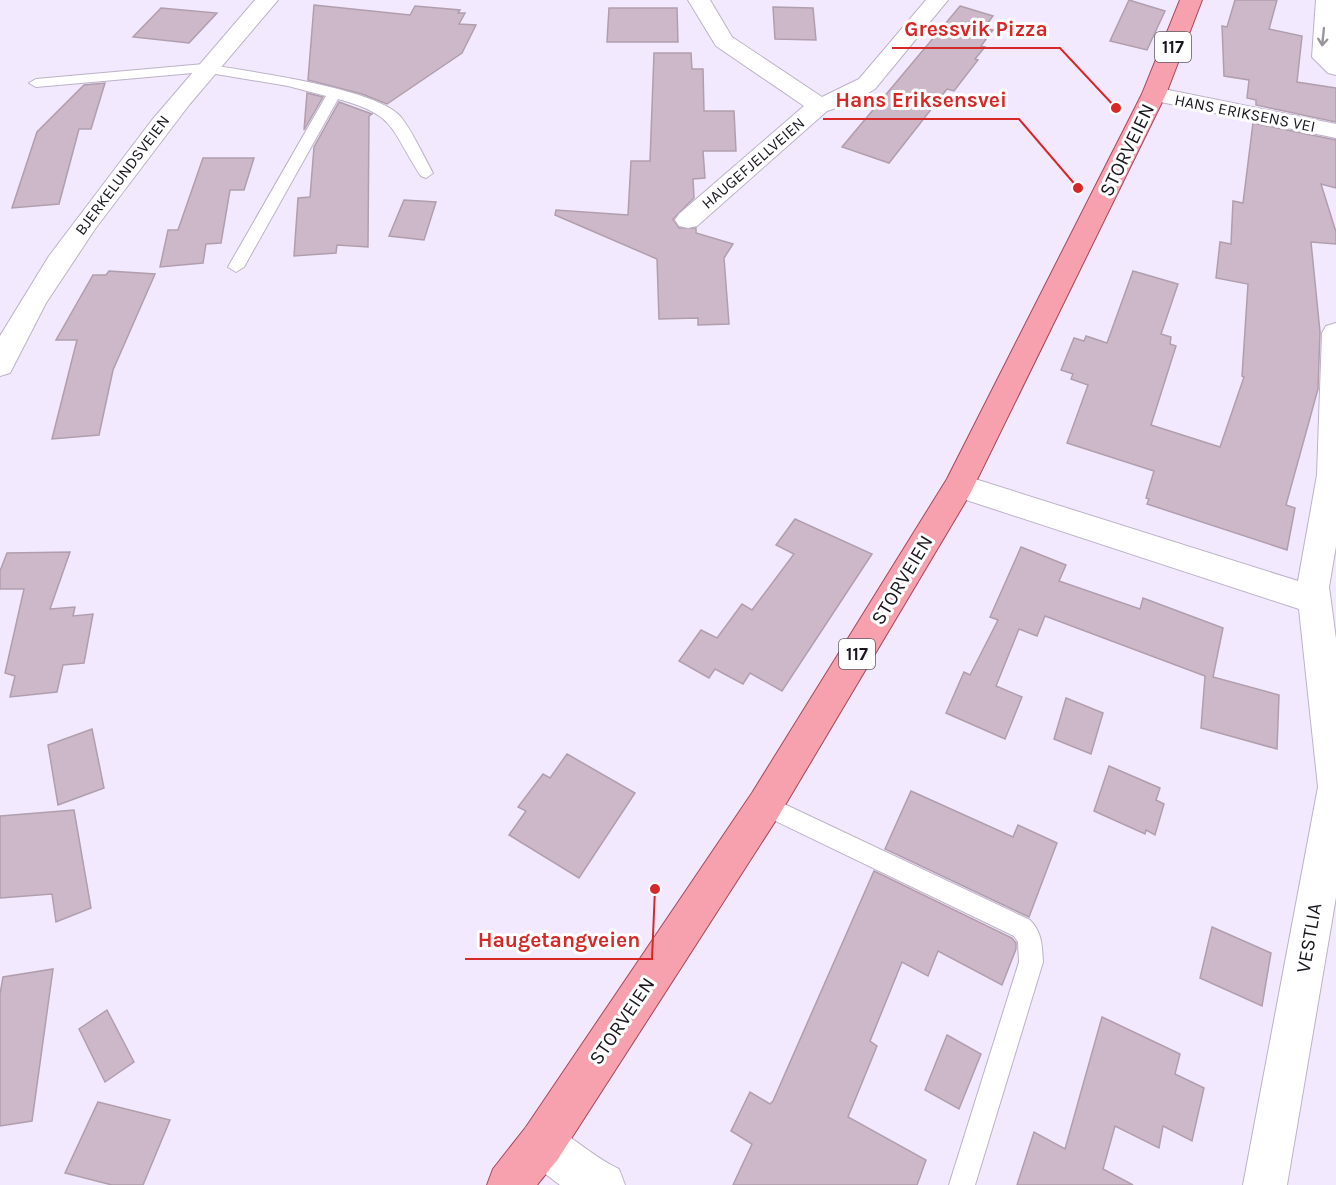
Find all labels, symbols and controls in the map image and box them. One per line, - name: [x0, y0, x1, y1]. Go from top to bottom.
- callout: Gressvik Pizza: [892, 9, 1060, 48]
- text: Gressvik Pizza: [904, 17, 1048, 41]
- one-way arrow: [1317, 26, 1328, 46]
- road number: 117: [1155, 32, 1191, 62]
- callout: Hans Eriksensvei: [823, 80, 1019, 119]
- text: Hans Eriksensvei: [835, 88, 1007, 112]
- street label: HANS ERIKSENS VEI: [1173, 90, 1317, 136]
- street label: STORVEIEN: [1095, 100, 1159, 200]
- street label: BJERKELUNDSVEIEN: [71, 111, 173, 239]
- street label: HAUGEFJELLVEIEN: [698, 113, 808, 213]
- street label: STORVEIEN: [866, 531, 938, 629]
- road number: 117: [839, 639, 875, 669]
- street label: VESTLIA: [1292, 901, 1326, 975]
- callout: Haugetangveien: [465, 920, 652, 959]
- text: Haugetangveien: [478, 928, 640, 952]
- street label: STORVEIEN: [584, 973, 660, 1069]

